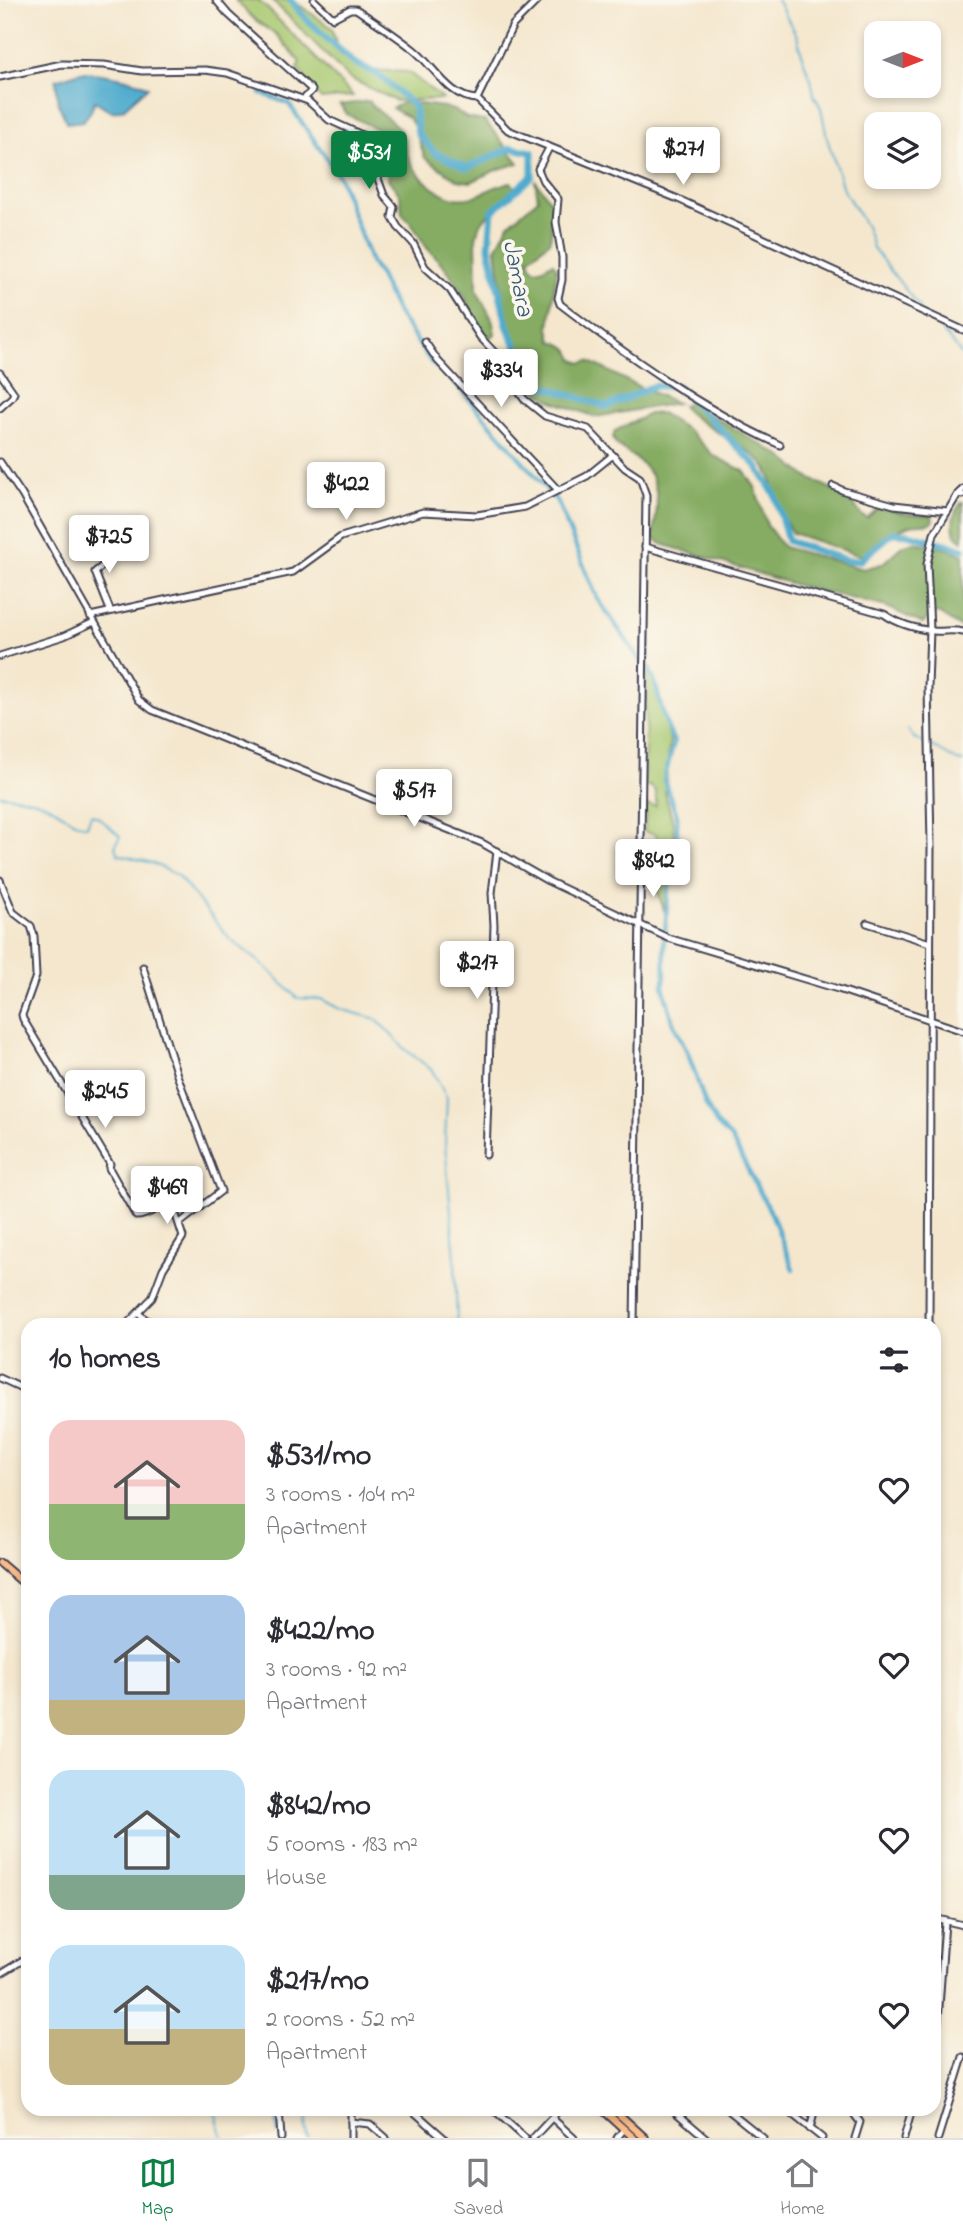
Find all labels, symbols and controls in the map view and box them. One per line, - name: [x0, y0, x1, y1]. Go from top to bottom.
- north arrow: [864, 21, 942, 98]
- map controls: [864, 21, 941, 189]
- button: layers: [864, 112, 941, 189]
- pin: $271: [642, 128, 724, 187]
- pin: $531: [328, 132, 410, 191]
- text: $271: [662, 133, 704, 166]
- text: $531: [347, 137, 391, 170]
- water label: Jamara: [492, 238, 541, 320]
- pin: $334: [460, 350, 542, 409]
- text: $334: [480, 355, 522, 388]
- pin: $422: [305, 462, 387, 522]
- text: $422: [323, 468, 369, 501]
- pin: $725: [68, 516, 150, 575]
- text: $725: [85, 521, 133, 554]
- pin: $517: [373, 770, 455, 829]
- text: $517: [392, 775, 436, 808]
- pin: $842: [612, 839, 694, 899]
- text: $842: [631, 845, 675, 878]
- pin: $217: [436, 942, 518, 1001]
- text: $217: [456, 947, 498, 980]
- pin: $245: [64, 1070, 146, 1130]
- text: $245: [81, 1076, 129, 1109]
- pin: $469: [126, 1166, 208, 1226]
- text: $469: [147, 1172, 187, 1205]
- text: 10 homes: [49, 1338, 161, 1382]
- icon: filters: [875, 1341, 913, 1379]
- text: $531/mo: [266, 1435, 371, 1479]
- icon: home: [105, 1448, 189, 1532]
- icon: heart: [875, 1471, 913, 1509]
- text: 3 rooms · 104 m²: [266, 1479, 415, 1512]
- text: Apartment: [266, 1512, 367, 1545]
- text: $422/mo: [266, 1610, 375, 1654]
- icon: home: [105, 1623, 189, 1707]
- icon: heart: [875, 1646, 913, 1684]
- text: 3 rooms · 92 m²: [266, 1654, 407, 1687]
- text: Apartment: [266, 1687, 367, 1720]
- text: $842/mo: [266, 1785, 371, 1829]
- icon: home: [105, 1798, 189, 1882]
- icon: heart: [875, 1821, 913, 1859]
- text: 5 rooms · 183 m²: [266, 1829, 418, 1862]
- text: House: [266, 1862, 326, 1895]
- text: $217/mo: [266, 1960, 369, 2004]
- icon: home: [105, 1973, 189, 2057]
- icon: heart: [875, 1996, 913, 2034]
- text: 2 rooms · 52 m²: [266, 2004, 415, 2037]
- text: Apartment: [266, 2037, 367, 2070]
- tab: Map: [139, 2154, 177, 2223]
- tab: Saved: [454, 2154, 503, 2223]
- tab: Home: [780, 2154, 824, 2223]

